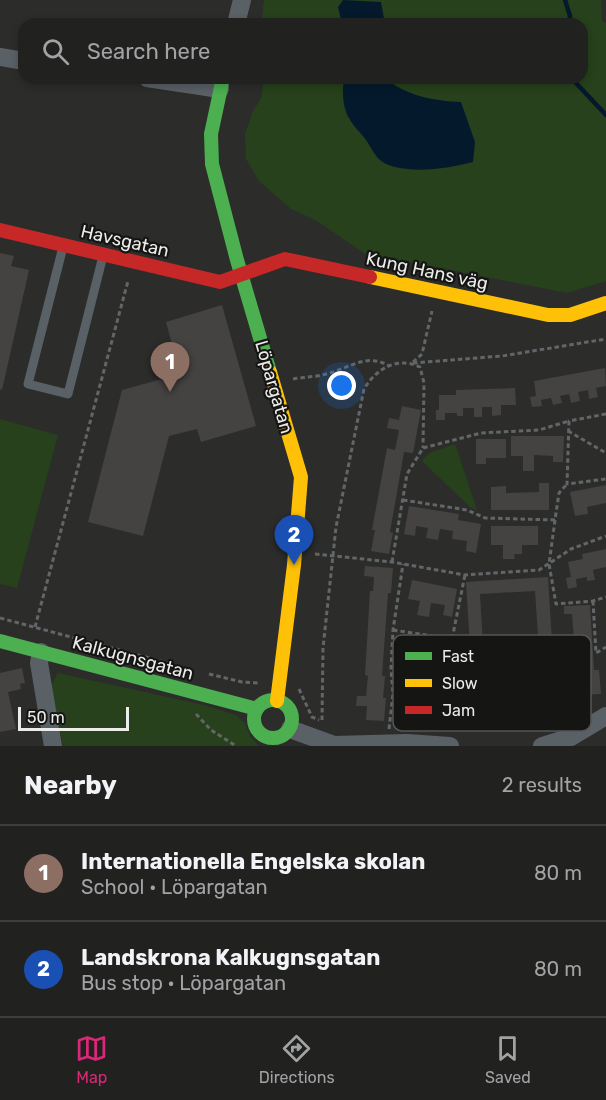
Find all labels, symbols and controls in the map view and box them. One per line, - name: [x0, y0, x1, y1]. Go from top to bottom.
- search box: [18, 18, 588, 84]
- icon: search: [39, 35, 72, 68]
- text: Search here: [87, 38, 210, 65]
- street label: Havsgatan: [79, 220, 171, 262]
- street label: Kung Hans väg: [364, 247, 490, 295]
- street label: Löpargatan: [250, 338, 298, 436]
- pin: 1: [150, 342, 190, 392]
- your location: [327, 371, 356, 400]
- pin: 2: [274, 516, 314, 565]
- street label: Kalkugnsgatan: [70, 631, 196, 685]
- legend: [393, 635, 591, 731]
- text: Fast: [442, 647, 474, 666]
- text: Slow: [442, 674, 478, 693]
- text: Jam: [442, 701, 475, 720]
- scale bar: [18, 704, 129, 732]
- text: 50 m: [27, 708, 65, 727]
- text: Nearby: [24, 770, 117, 801]
- text: 2 results: [502, 773, 582, 797]
- text: Internationella Engelska skolan: [81, 848, 425, 875]
- text: 1: [39, 861, 48, 885]
- text: 80 m: [534, 861, 582, 885]
- text: School · Löpargatan: [81, 875, 268, 899]
- text: Landskrona Kalkugnsgatan: [81, 944, 380, 971]
- text: 2: [37, 957, 50, 981]
- text: 80 m: [534, 957, 582, 981]
- text: Bus stop · Löpargatan: [81, 971, 286, 995]
- tab: Map: [75, 1032, 108, 1087]
- tab: Directions: [259, 1032, 335, 1087]
- tab: Saved: [485, 1032, 531, 1087]

